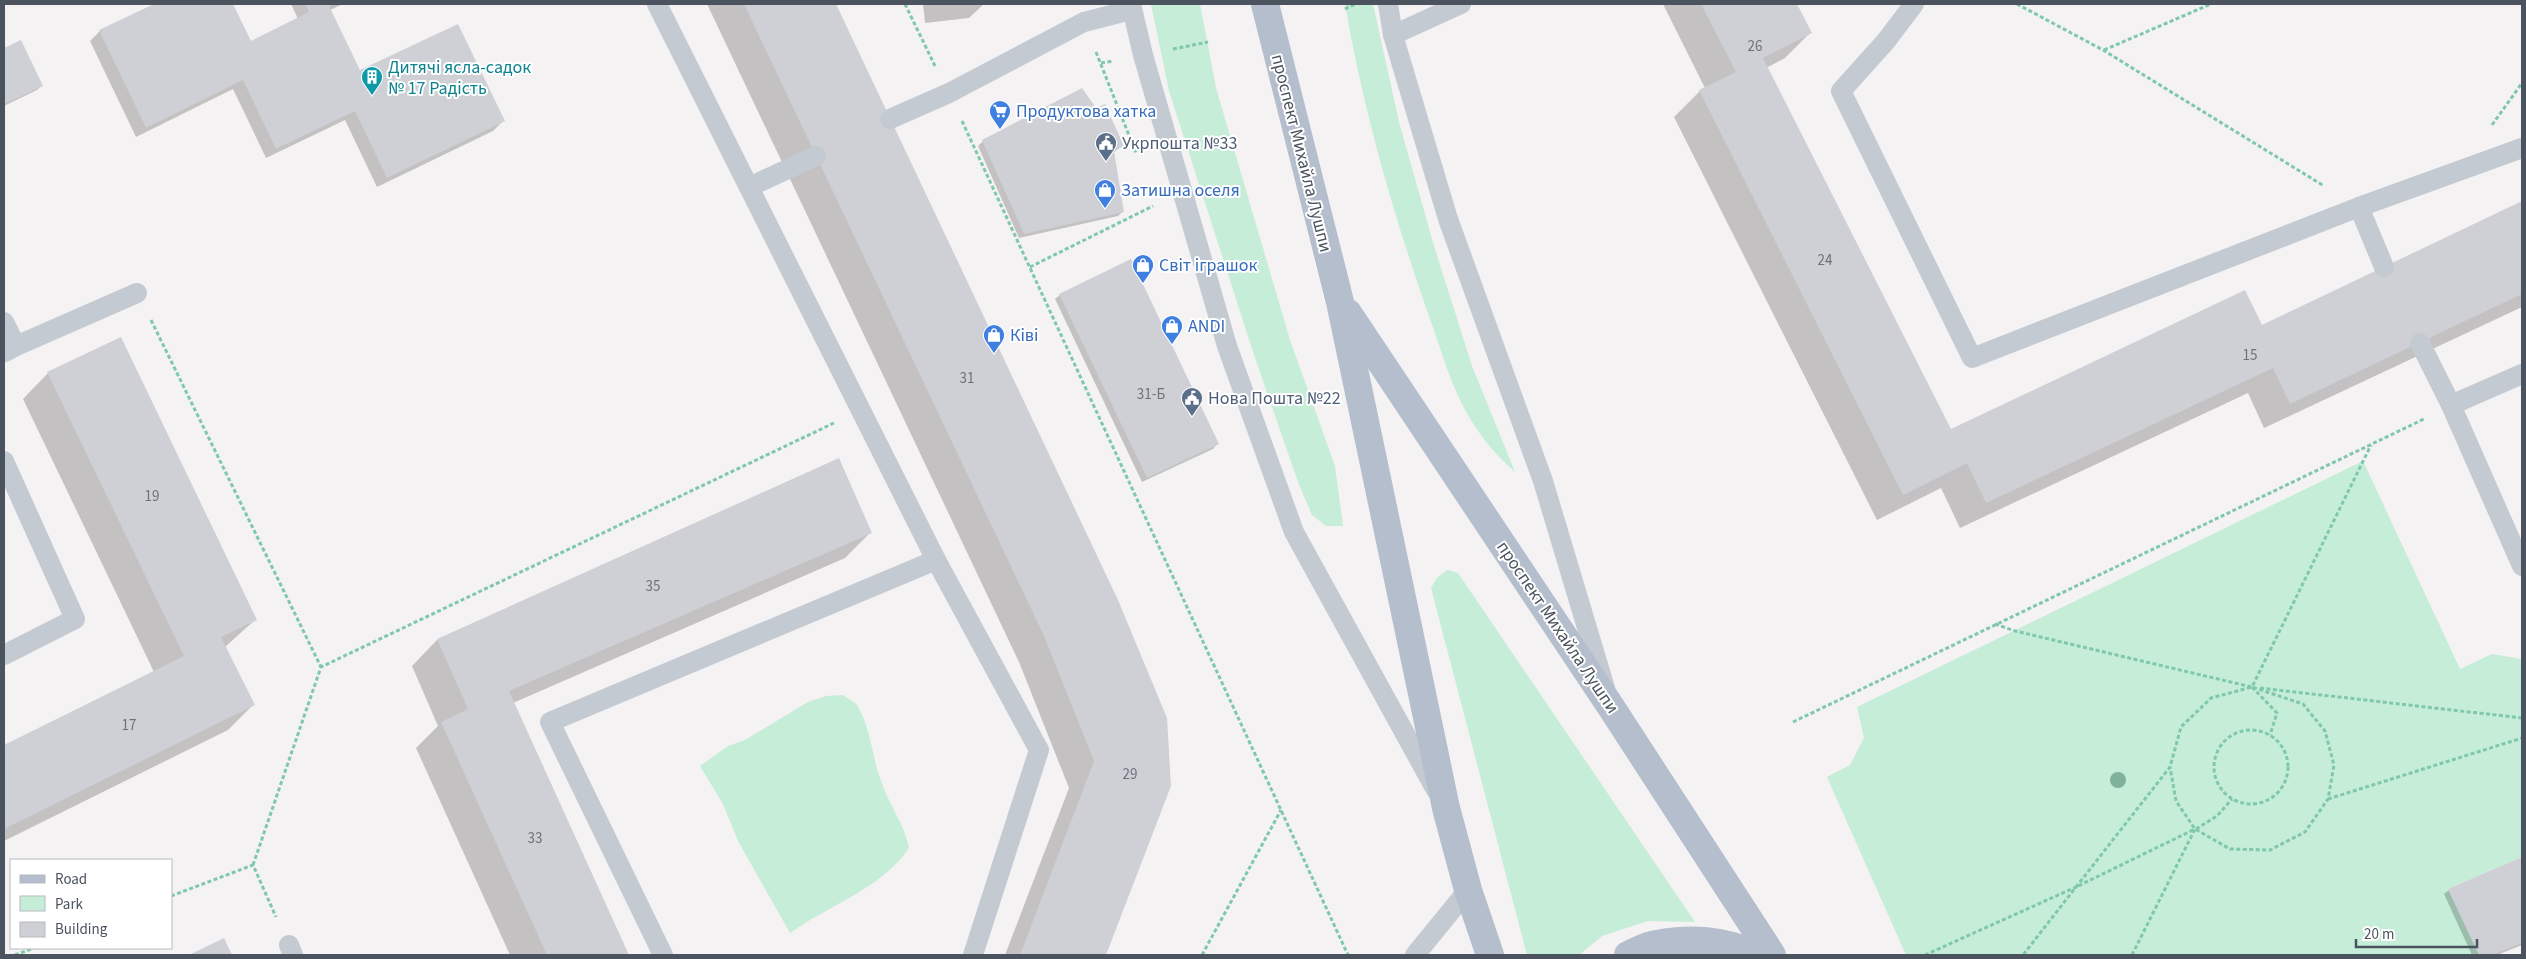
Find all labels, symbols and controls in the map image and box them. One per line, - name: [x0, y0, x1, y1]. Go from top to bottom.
- house number: 26: [1748, 36, 1762, 57]
- street label: проспект Михайла Лушпи: [1265, 52, 1338, 255]
- place label: Дитячі ясла-садок № 17 Радість: [388, 55, 531, 101]
- building icon: Дитячі ясла-садок № 17 Радість: [360, 65, 384, 96]
- supermarket icon: Продуктова хатка: [988, 99, 1012, 130]
- place label: Продуктова хатка: [1016, 99, 1156, 124]
- public building icon: Укрпошта №33: [1094, 131, 1118, 162]
- place label: Укрпошта №33: [1122, 131, 1237, 156]
- shop icon: Затишна оселя: [1093, 178, 1117, 209]
- place label: Затишна оселя: [1121, 178, 1240, 203]
- house number: 24: [1818, 250, 1833, 271]
- shop icon: Світ іграшок: [1131, 253, 1155, 284]
- place label: Світ іграшок: [1159, 253, 1258, 278]
- shop icon: ANDI: [1160, 314, 1184, 345]
- place label: ANDI: [1188, 314, 1225, 339]
- shop icon: Ківі: [982, 323, 1006, 354]
- place label: Ківі: [1010, 323, 1038, 348]
- house number: 15: [2243, 345, 2257, 366]
- house number: 31: [960, 368, 974, 389]
- house number: 31-Б: [1137, 384, 1165, 405]
- public building icon: Нова Пошта №22: [1180, 386, 1204, 417]
- place label: Нова Пошта №22: [1208, 386, 1341, 411]
- house number: 19: [145, 486, 159, 507]
- street label: проспект Михайла Лушпи: [1490, 536, 1625, 719]
- house number: 35: [646, 576, 660, 597]
- house number: 17: [122, 715, 136, 736]
- house number: 29: [1123, 764, 1137, 785]
- house number: 33: [528, 828, 542, 849]
- legend: [10, 859, 172, 949]
- text: Road: [55, 869, 87, 890]
- text: Park: [55, 894, 84, 915]
- scale bar: [2356, 916, 2477, 948]
- text: Building: [55, 919, 108, 940]
- text: 20 m: [2364, 924, 2394, 945]

